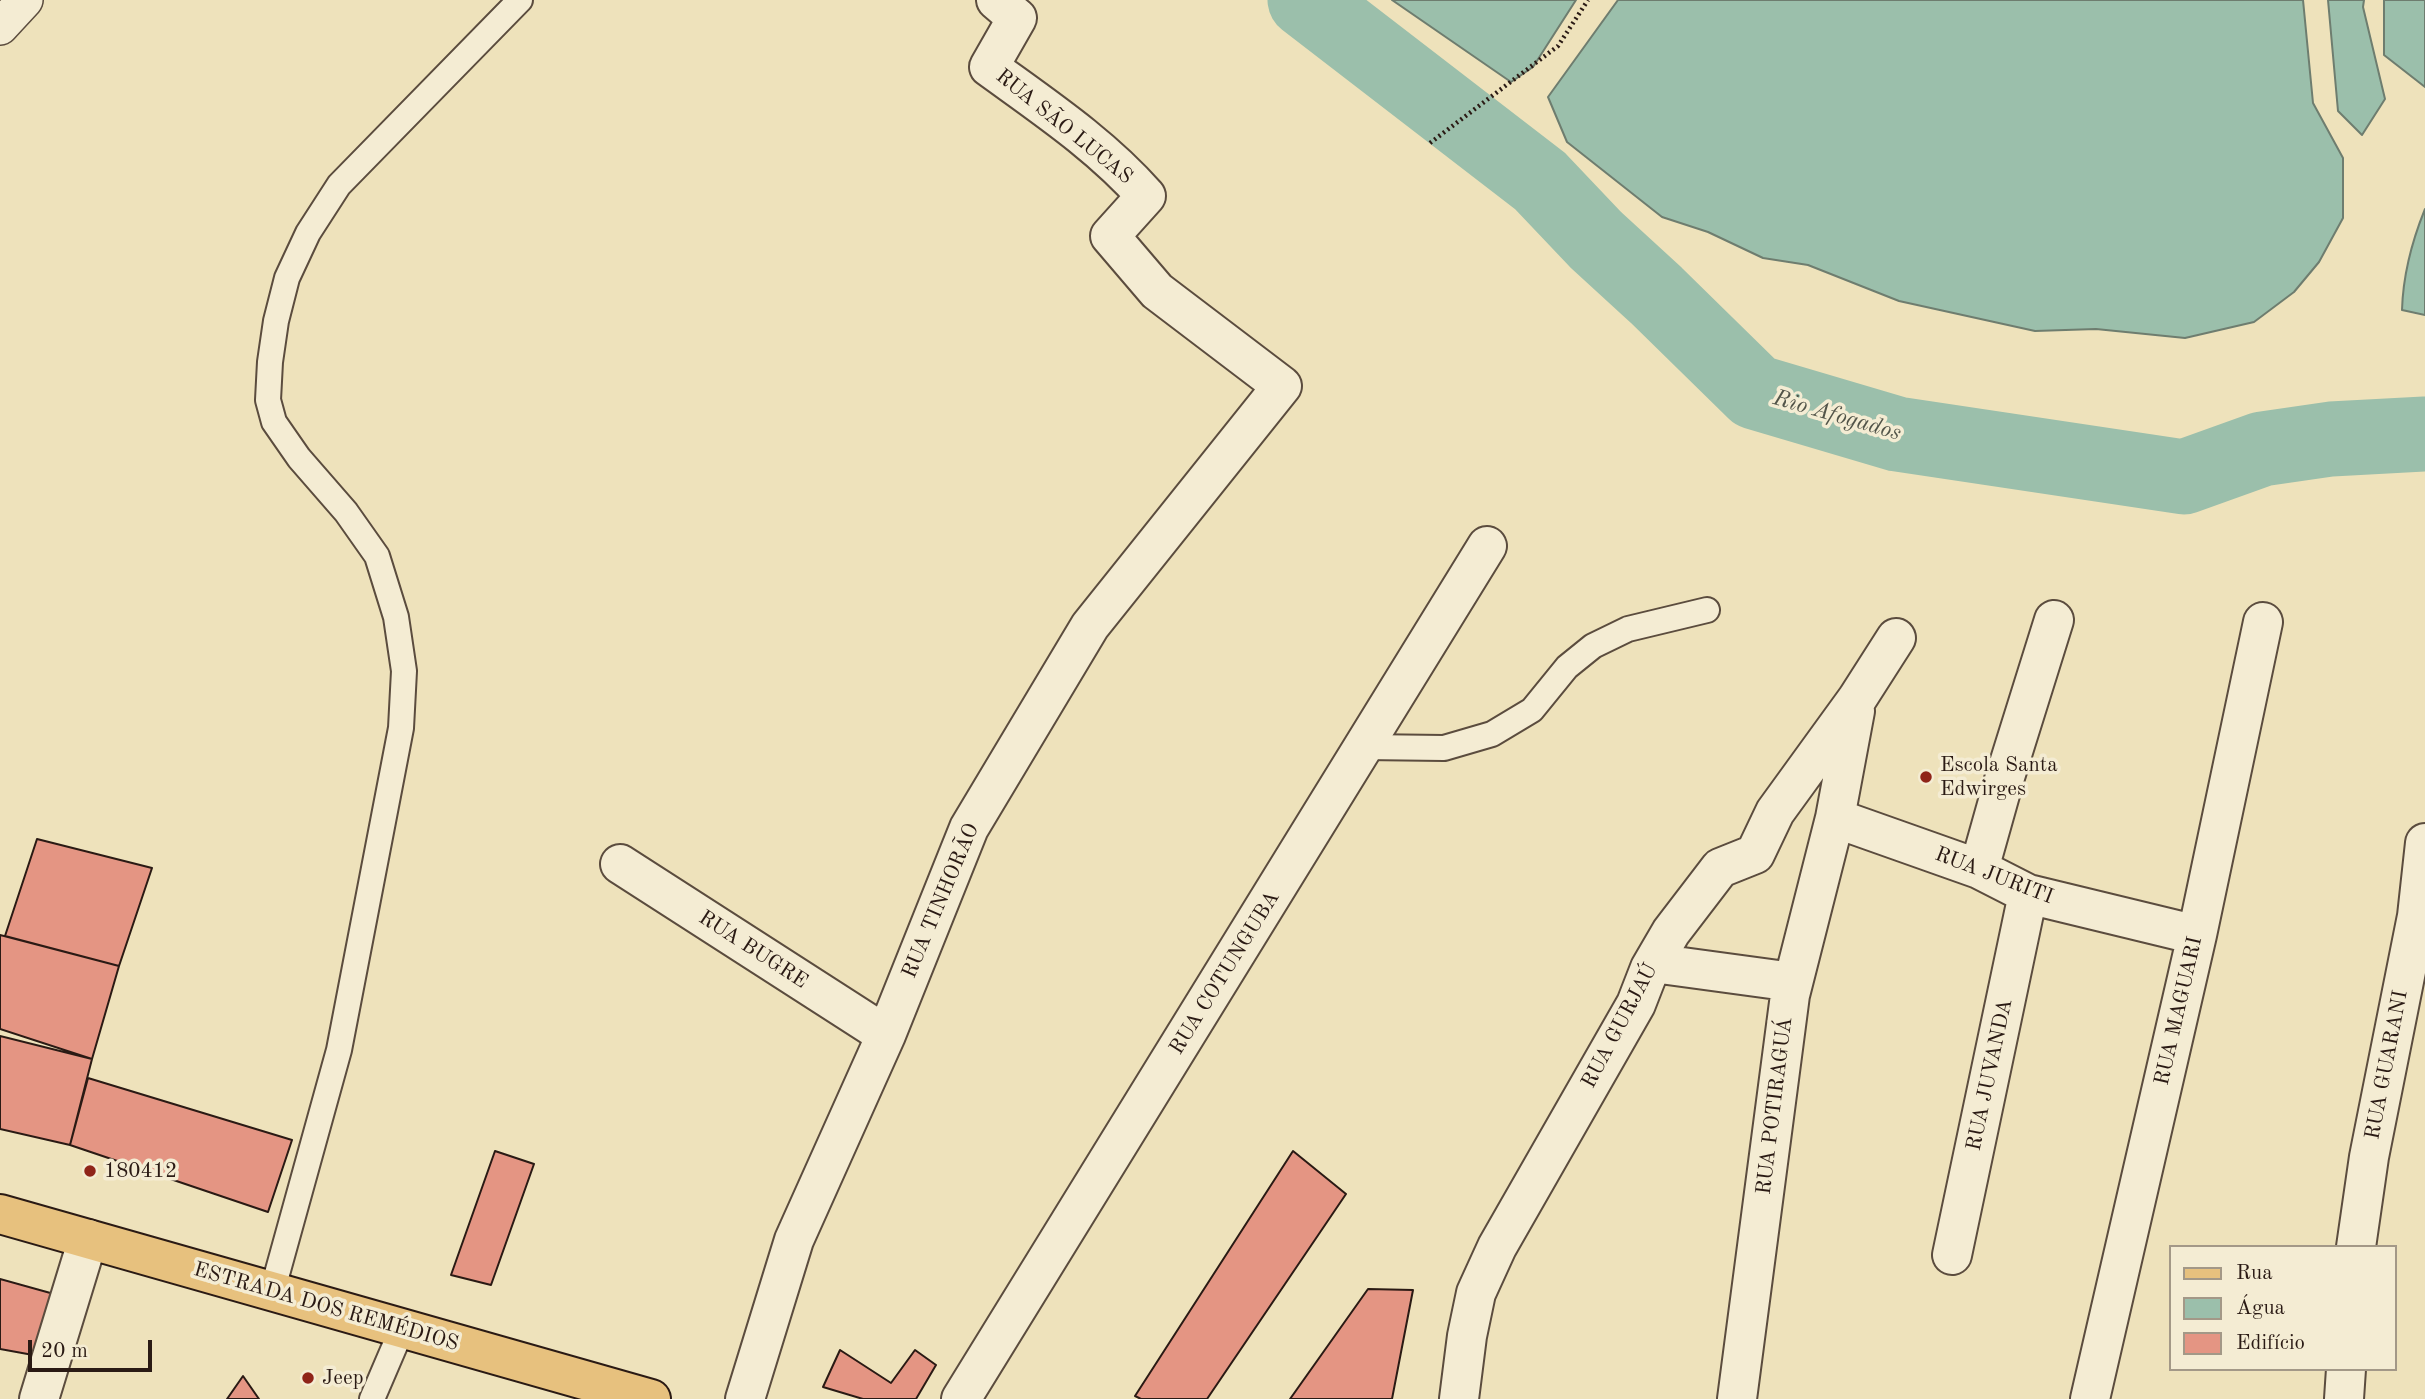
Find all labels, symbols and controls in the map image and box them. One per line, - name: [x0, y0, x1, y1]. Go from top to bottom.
- street label: RUA SÃO LUCAS: [990, 64, 1138, 190]
- water label: Rio Afogados: [1770, 385, 1904, 447]
- place label: Escola Santa Edwirges: [1940, 752, 2058, 802]
- marker: Escola Santa Edwirges: [1918, 769, 1934, 785]
- street label: RUA TINHORÃO: [897, 820, 985, 982]
- street label: RUA JURITI: [1931, 842, 2057, 910]
- street label: RUA COTUNGUBA: [1164, 887, 1286, 1059]
- street label: RUA BUGRE: [694, 905, 812, 995]
- street label: RUA MAGUARI: [2150, 934, 2208, 1088]
- street label: RUA GURJAÚ: [1577, 959, 1663, 1093]
- street label: RUA GUARANI: [2360, 988, 2414, 1142]
- street label: RUA JUVANDA: [1962, 997, 2018, 1153]
- street label: RUA POTIRAGUÁ: [1752, 1016, 1798, 1196]
- place label: 180412: [104, 1158, 177, 1184]
- marker: 180412: [82, 1163, 98, 1179]
- legend: [2170, 1245, 2397, 1371]
- street label: ESTRADA DOS REMÉDIOS: [191, 1257, 461, 1357]
- text: Rua: [2236, 1263, 2273, 1284]
- text: Água: [2236, 1298, 2285, 1319]
- scale bar: [32, 1326, 156, 1370]
- text: Edifício: [2236, 1333, 2305, 1354]
- text: 20 m: [41, 1341, 88, 1362]
- place label: Jeep: [322, 1365, 364, 1391]
- marker: Jeep: [300, 1370, 316, 1386]

